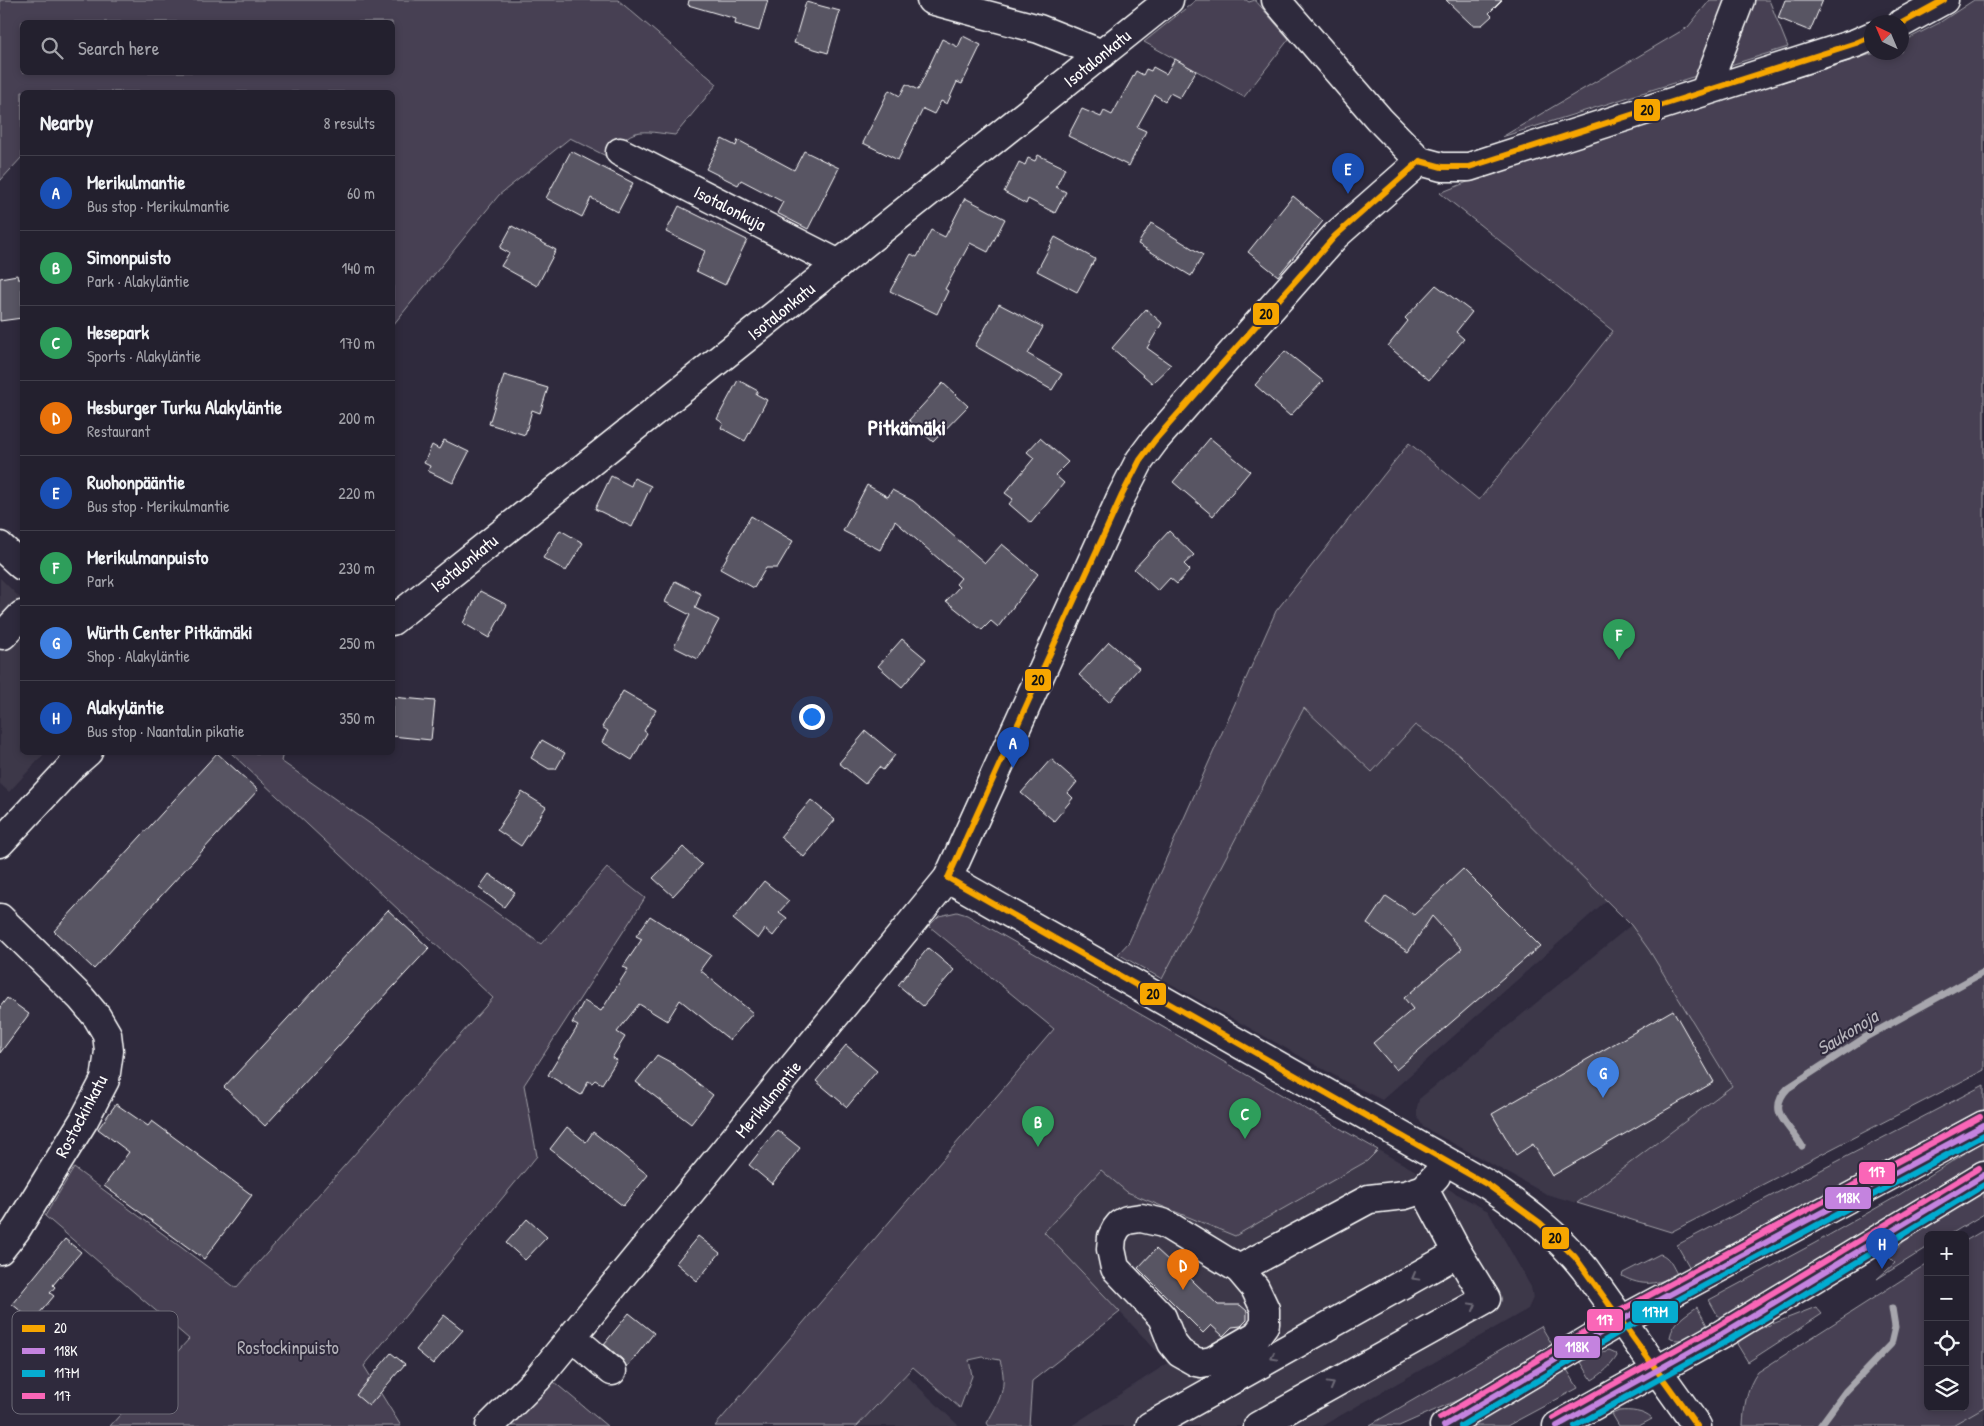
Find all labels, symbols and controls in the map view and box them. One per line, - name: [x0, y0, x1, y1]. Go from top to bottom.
- north arrow: [1864, 15, 1909, 60]
- search box: [20, 20, 395, 75]
- street label: Isotalonkatu: [1058, 23, 1136, 93]
- icon: search: [38, 34, 66, 62]
- text: Search here: [78, 35, 159, 61]
- line badge: 20: [1633, 98, 1661, 122]
- text: 20: [1641, 100, 1654, 119]
- text: Nearby: [40, 108, 93, 137]
- text: 8 results: [323, 112, 375, 134]
- pin: E: [1332, 153, 1364, 194]
- text: Merikulmantie: [87, 169, 185, 195]
- street label: Isotalonkuja: [690, 179, 770, 237]
- text: A: [52, 182, 60, 204]
- text: 60 m: [347, 182, 375, 204]
- text: Bus stop · Merikulmantie: [87, 195, 230, 217]
- text: Simonpuisto: [87, 244, 171, 270]
- text: B: [52, 257, 60, 279]
- text: 140 m: [341, 257, 375, 279]
- text: Park · Alakyläntie: [87, 270, 189, 292]
- street label: Isotalonkatu: [742, 276, 820, 346]
- line badge: 20: [1252, 302, 1280, 326]
- text: 20: [1260, 304, 1273, 323]
- text: Hesepark: [87, 319, 149, 345]
- text: C: [52, 332, 60, 354]
- text: 170 m: [340, 332, 375, 354]
- text: Sports · Alakyläntie: [87, 345, 201, 367]
- text: Hesburger Turku Alakyläntie: [87, 394, 282, 420]
- text: D: [52, 407, 60, 429]
- text: 200 m: [339, 407, 375, 429]
- district label: Pitkämäki: [868, 412, 946, 442]
- text: Restaurant: [87, 420, 150, 442]
- text: Ruohonpääntie: [87, 469, 185, 495]
- text: E: [52, 482, 60, 504]
- text: 220 m: [338, 482, 375, 504]
- text: Bus stop · Merikulmantie: [87, 495, 230, 517]
- street label: Isotalonkatu: [425, 528, 503, 598]
- text: Merikulmanpuisto: [87, 544, 208, 570]
- text: F: [53, 557, 59, 579]
- text: 230 m: [339, 557, 375, 579]
- text: Park: [87, 570, 114, 592]
- text: Würth Center Pitkämäki: [87, 619, 253, 645]
- pin: F: [1603, 619, 1635, 660]
- text: G: [52, 632, 60, 654]
- text: 250 m: [339, 632, 375, 654]
- text: Shop · Alakyläntie: [87, 645, 190, 667]
- line badge: 20: [1024, 668, 1052, 692]
- text: 20: [1032, 670, 1045, 689]
- text: Alakyläntie: [87, 694, 164, 720]
- your location: [799, 704, 825, 730]
- text: H: [52, 707, 60, 729]
- text: 350 m: [339, 707, 375, 729]
- text: Bus stop · Naantalin pikatie: [87, 720, 245, 742]
- pin: A: [997, 727, 1029, 768]
- line badge: 20: [1139, 982, 1167, 1006]
- text: 20: [1147, 984, 1160, 1003]
- water label: Saukonoja: [1811, 1002, 1885, 1061]
- street label: Merikulmantie: [729, 1055, 807, 1143]
- pin: G: [1587, 1057, 1619, 1098]
- street label: Rostockinkatu: [49, 1070, 113, 1162]
- pin: C: [1229, 1098, 1261, 1139]
- pin: B: [1022, 1106, 1054, 1147]
- line badge: 117: [1858, 1161, 1896, 1185]
- text: 117: [1868, 1162, 1886, 1181]
- line badge: 118K: [1824, 1186, 1872, 1210]
- text: 118K: [1836, 1188, 1860, 1207]
- line badge: 20: [1541, 1226, 1570, 1250]
- text: 20: [1549, 1228, 1562, 1247]
- pin: H: [1866, 1228, 1898, 1269]
- map controls: [1924, 1231, 1969, 1411]
- button: +: [1924, 1231, 1969, 1276]
- pin: D: [1167, 1249, 1199, 1290]
- one-way arrow: [1411, 1271, 1420, 1281]
- button: −: [1924, 1276, 1969, 1321]
- line badge: 117M: [1631, 1300, 1679, 1324]
- one-way arrow: [1468, 1302, 1477, 1312]
- text: 117M: [1642, 1302, 1668, 1321]
- line badge: 117: [1586, 1308, 1624, 1332]
- text: 117: [1596, 1310, 1614, 1329]
- legend: [12, 1311, 178, 1414]
- text: 20: [54, 1318, 67, 1337]
- button: locate: [1924, 1321, 1969, 1366]
- park label: Rostockinpuisto: [237, 1335, 339, 1360]
- line badge: 118K: [1553, 1335, 1601, 1359]
- text: 118K: [1565, 1337, 1589, 1356]
- text: 118K: [54, 1341, 78, 1360]
- one-way arrow: [1270, 1350, 1279, 1360]
- text: 117M: [54, 1363, 79, 1382]
- button: layers: [1924, 1366, 1969, 1411]
- one-way arrow: [1326, 1381, 1335, 1391]
- text: 117: [54, 1386, 71, 1405]

